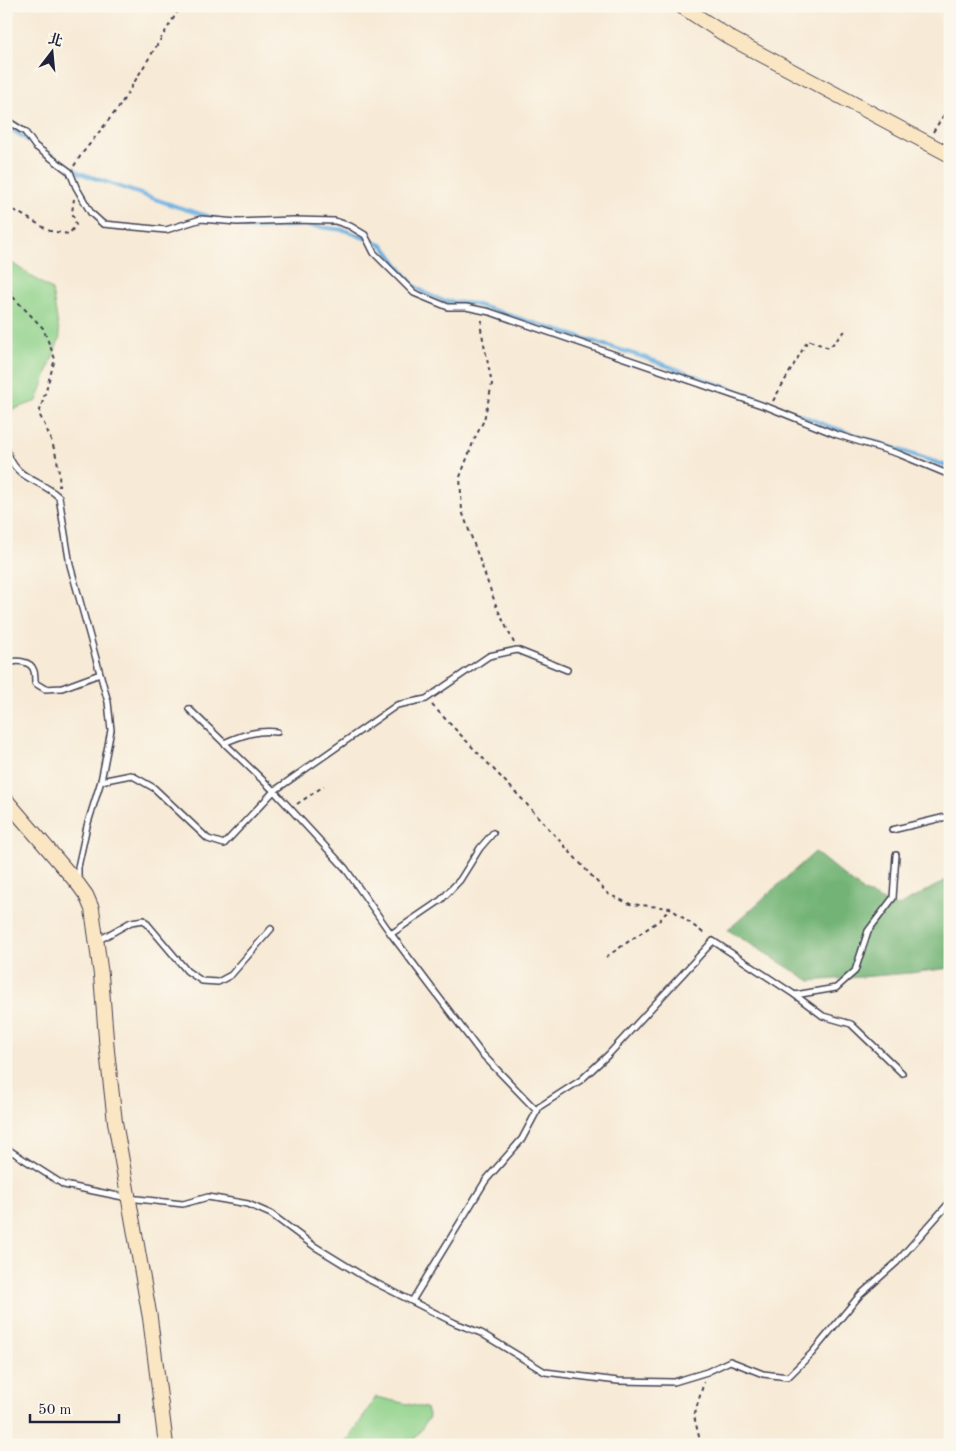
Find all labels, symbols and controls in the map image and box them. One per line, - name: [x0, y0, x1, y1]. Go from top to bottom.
- north arrow: [28, 28, 78, 78]
- text: 北: [47, 31, 64, 49]
- scale bar: [30, 1391, 119, 1423]
- text: 50 m: [38, 1403, 72, 1418]

